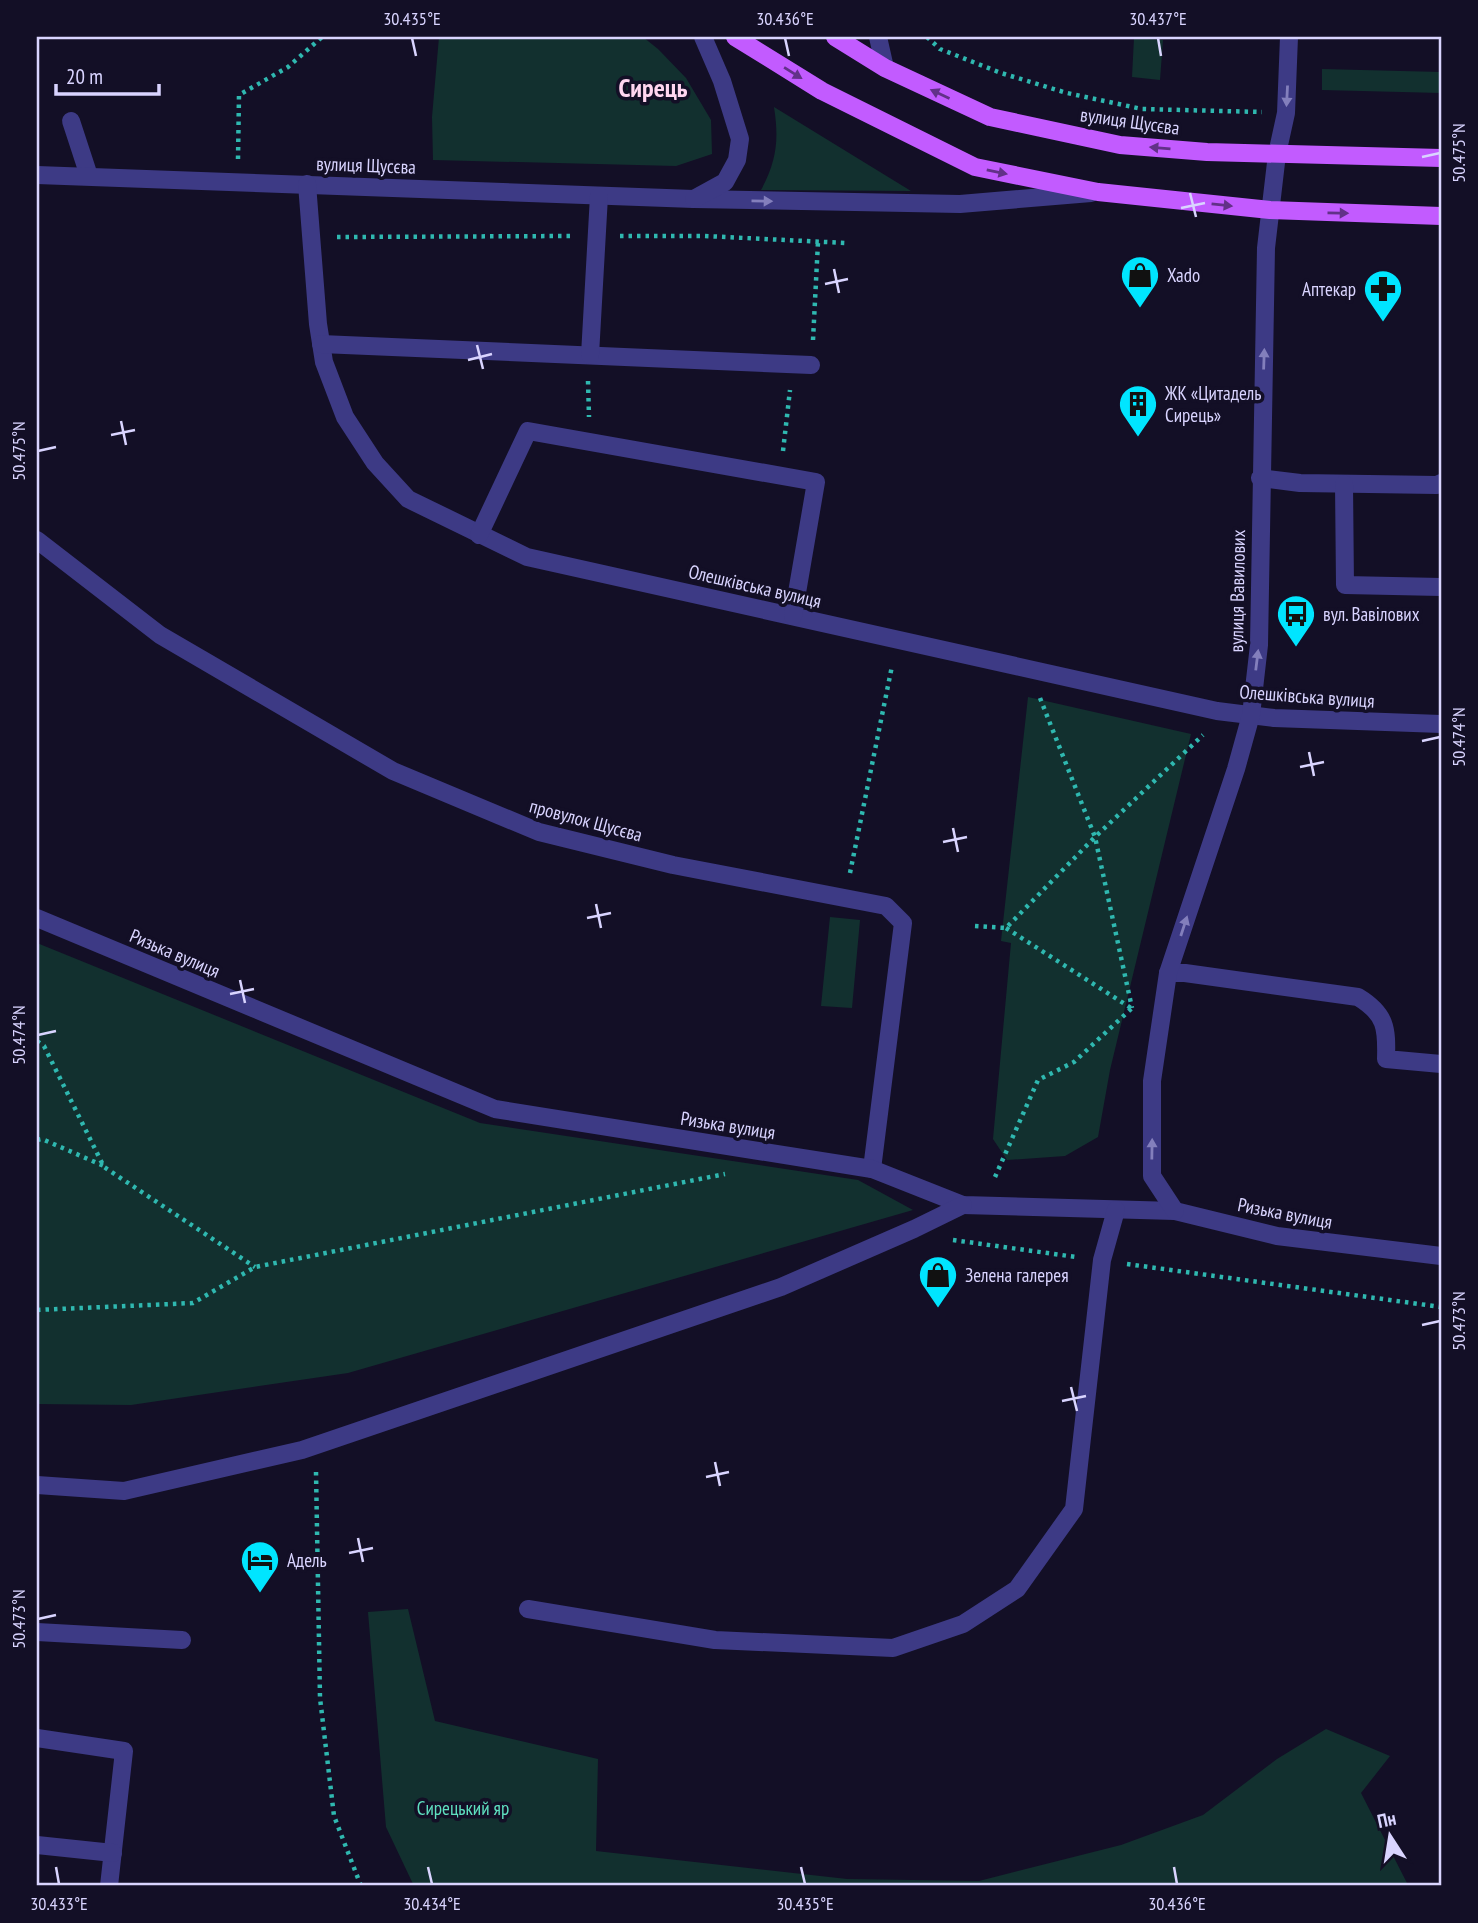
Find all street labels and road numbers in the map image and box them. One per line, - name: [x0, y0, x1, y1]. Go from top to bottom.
- street label: вулиця Щусєва: [1079, 102, 1181, 140]
- street label: вулиця Щусєва: [316, 151, 416, 179]
- street label: вулиця Вавилових: [1224, 529, 1250, 653]
- street label: Олешківська вулиця: [686, 559, 824, 613]
- street label: Олешківська вулиця: [1239, 679, 1375, 713]
- street label: провулок Щусєва: [527, 793, 645, 847]
- street label: Ризька вулиця: [126, 923, 224, 983]
- street label: Ризька вулиця: [679, 1106, 777, 1144]
- street label: Ризька вулиця: [1236, 1192, 1334, 1234]

